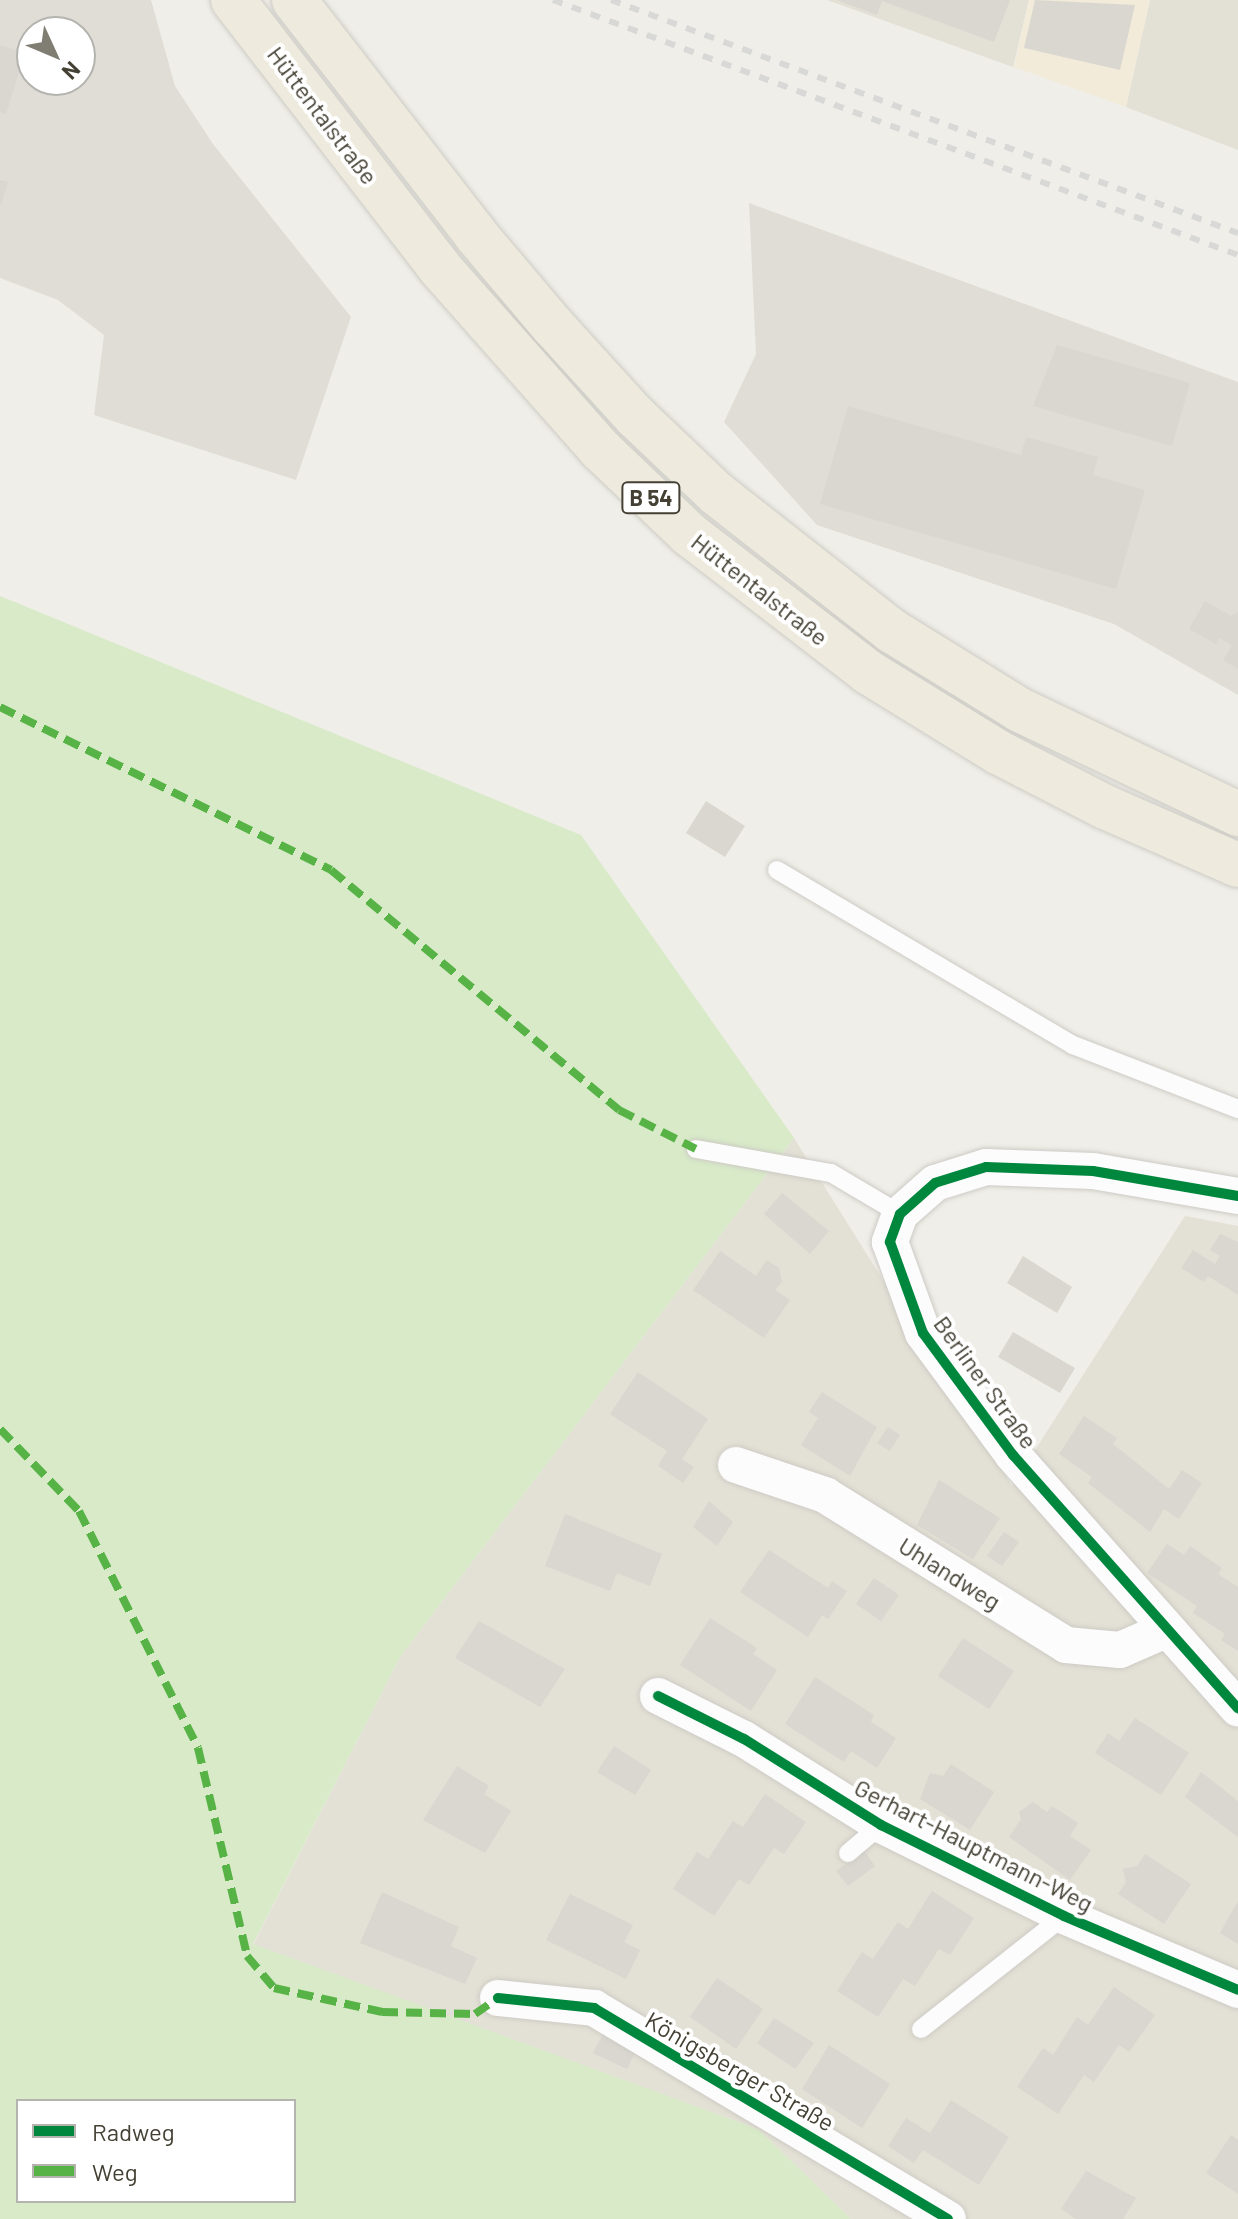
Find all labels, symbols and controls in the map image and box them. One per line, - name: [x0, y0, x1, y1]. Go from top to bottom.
- north arrow: [16, 16, 96, 96]
- street label: Hüttentalstraße: [262, 40, 384, 190]
- text: N: [57, 57, 86, 86]
- road number: B 54: [621, 480, 681, 516]
- street label: Hüttentalstraße: [686, 527, 834, 651]
- street label: Berliner Straße: [928, 1310, 1044, 1454]
- street label: Uhlandweg: [894, 1530, 1006, 1616]
- street label: Gerhart-Hauptmann-Weg: [850, 1772, 1098, 1918]
- street label: Königsberger Straße: [640, 2005, 840, 2137]
- legend: [16, 2099, 296, 2203]
- text: Radweg: [92, 2117, 175, 2146]
- text: Weg: [92, 2157, 138, 2186]

